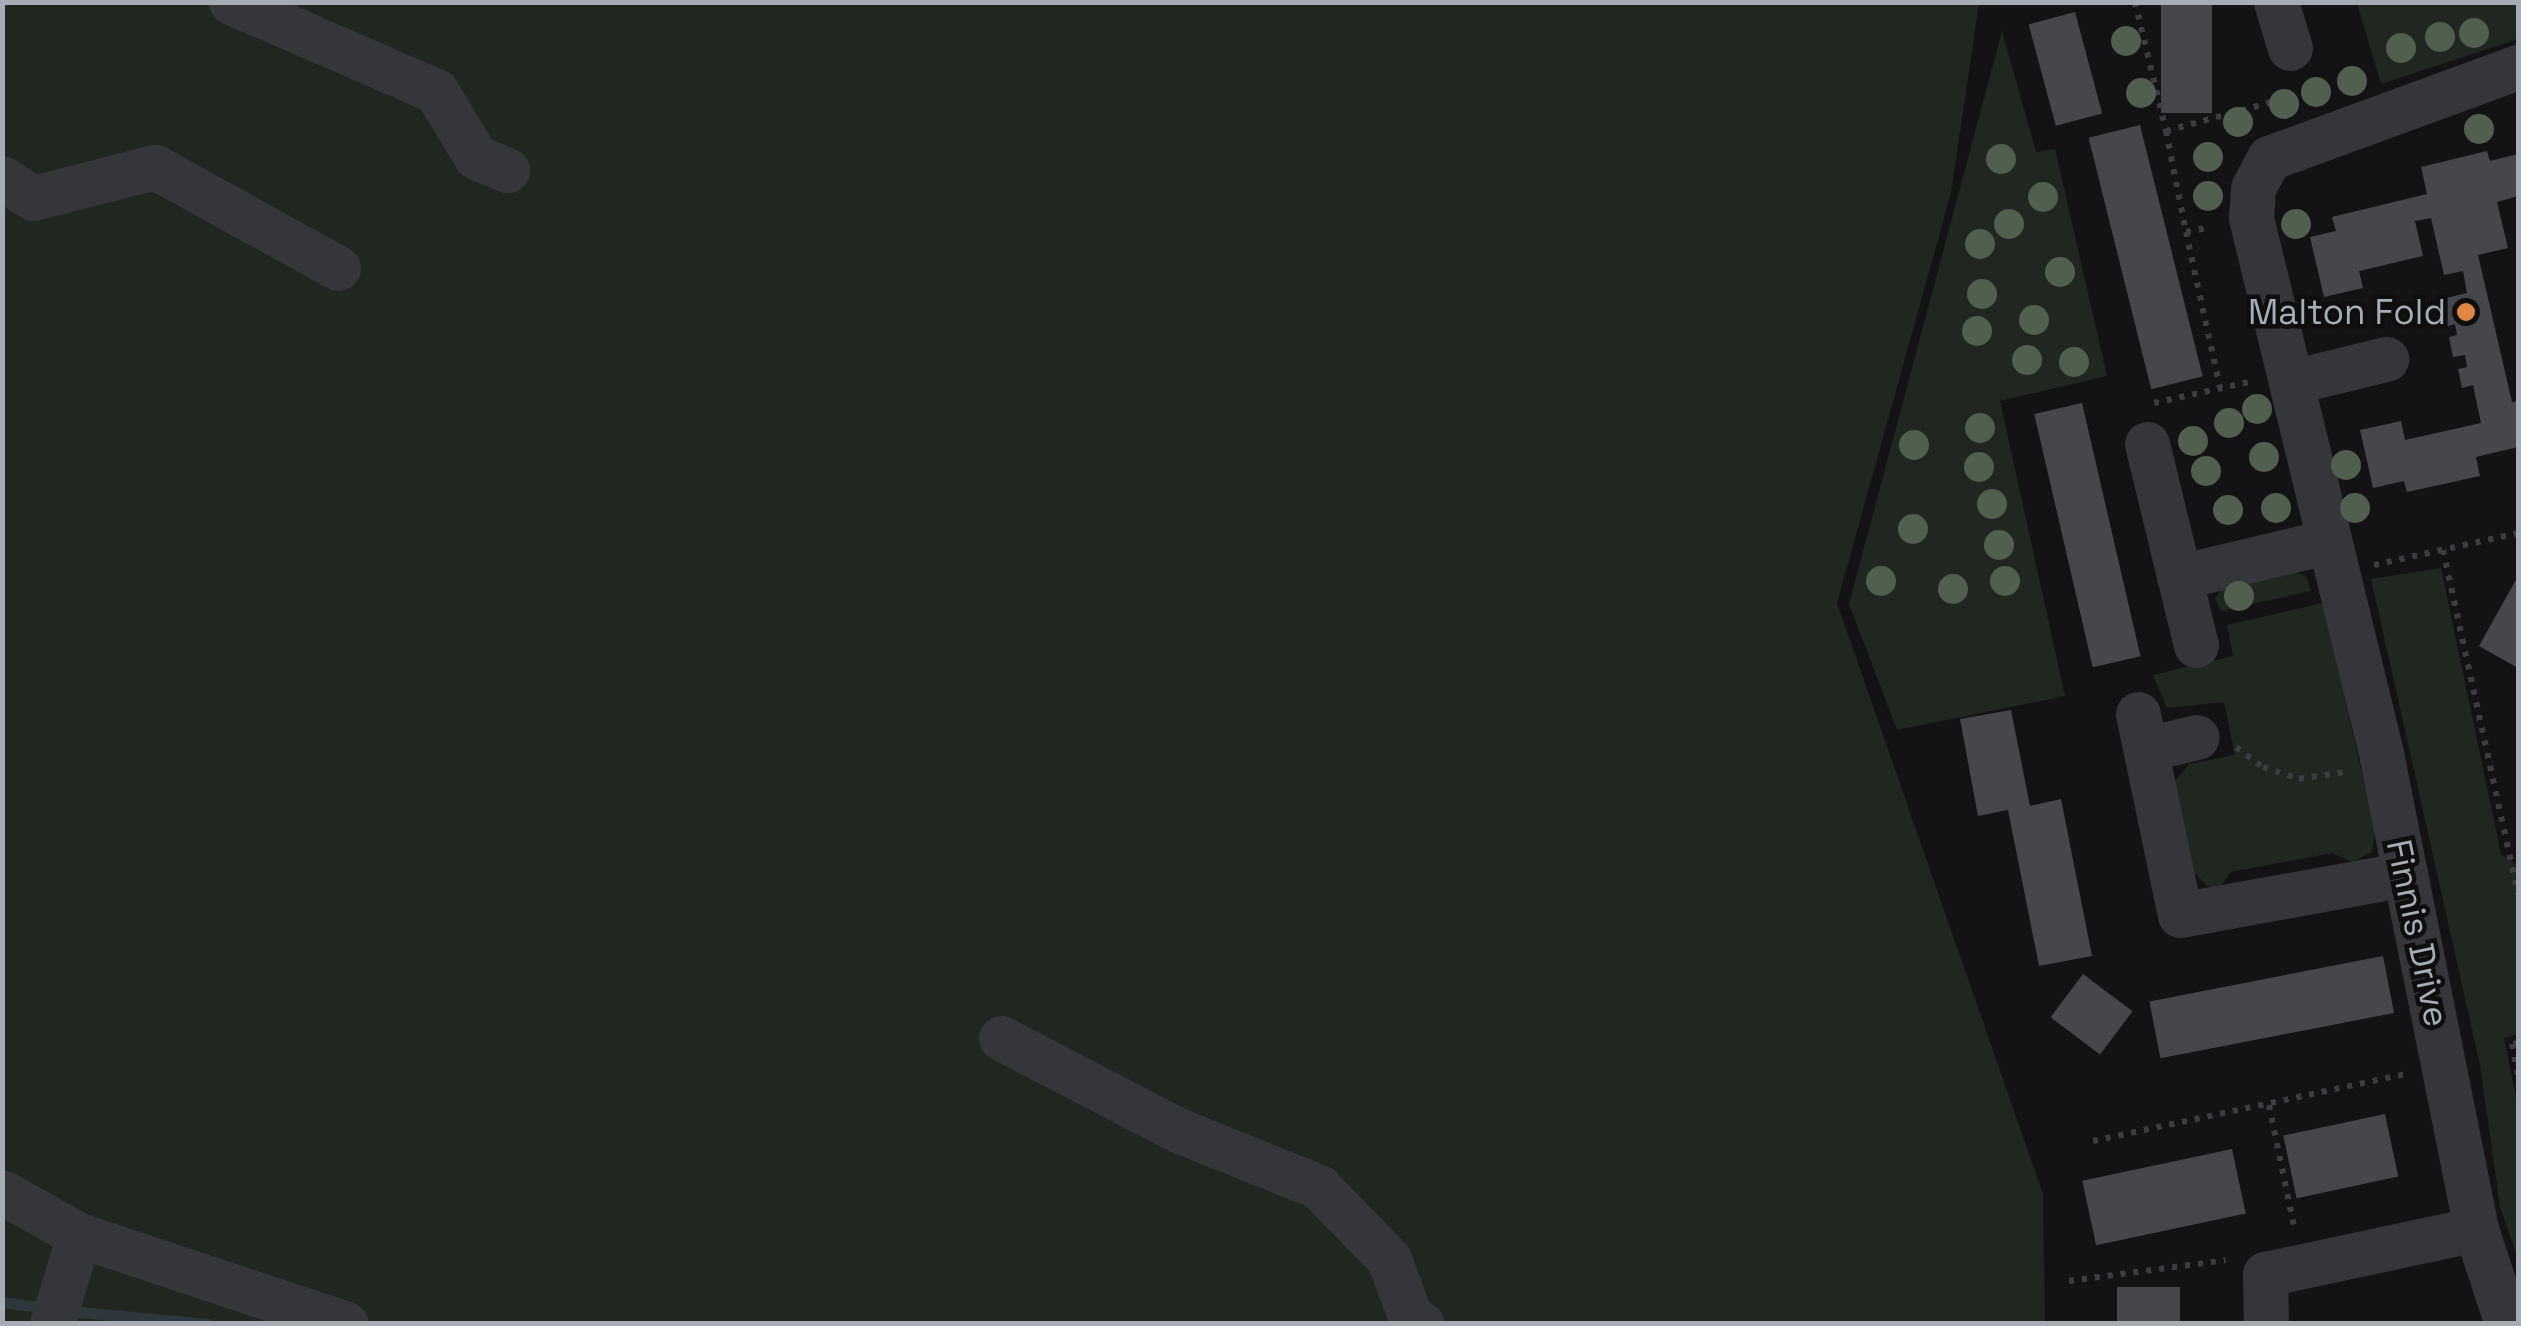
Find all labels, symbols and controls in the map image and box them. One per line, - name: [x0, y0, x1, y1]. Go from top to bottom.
- place label: Malton Fold: [2248, 291, 2446, 333]
- marker: Malton Fold: [2455, 301, 2477, 323]
- street label: Finnis Drive: [2378, 836, 2458, 1030]

